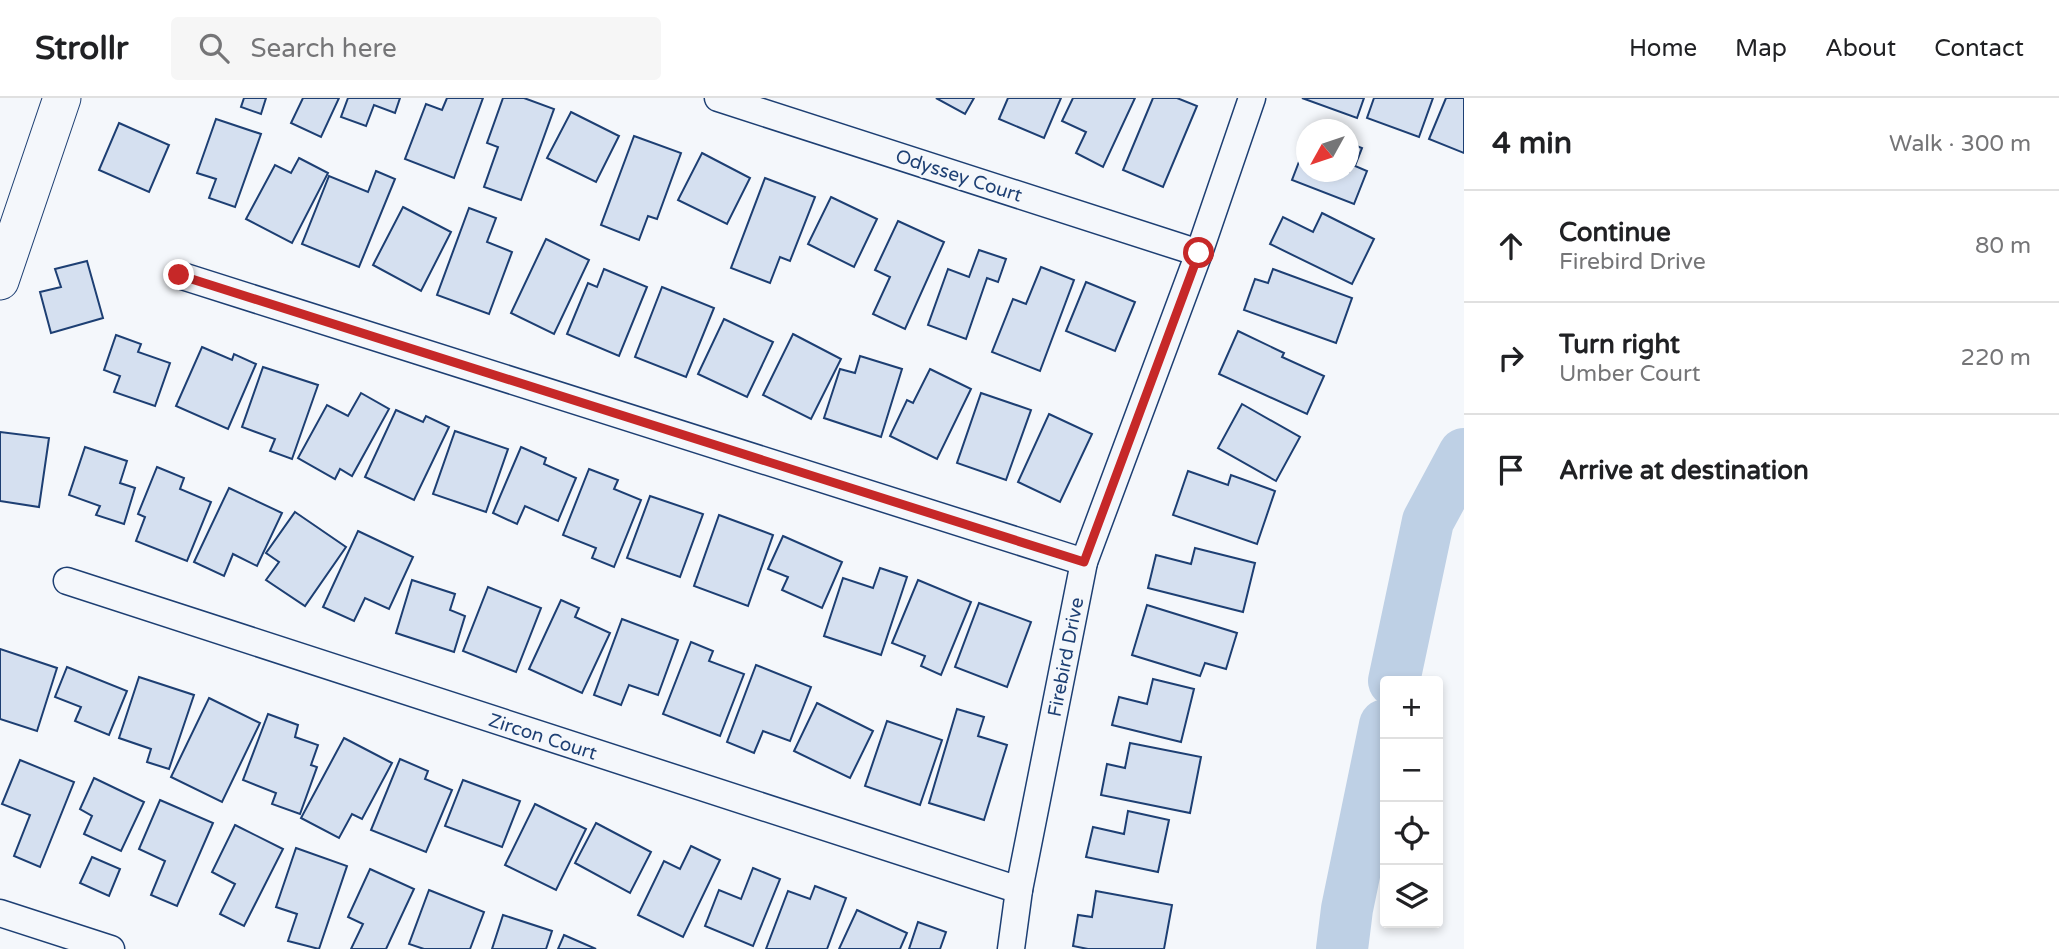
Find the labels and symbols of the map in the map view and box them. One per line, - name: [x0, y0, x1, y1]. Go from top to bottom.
- north arrow: [1296, 119, 1359, 182]
- street label: Odyssey Court: [893, 145, 1025, 207]
- route start: [1183, 237, 1214, 268]
- route end: [163, 259, 194, 290]
- street label: Firebird Drive: [1044, 596, 1088, 719]
- street label: Zircon Court: [486, 709, 600, 765]

